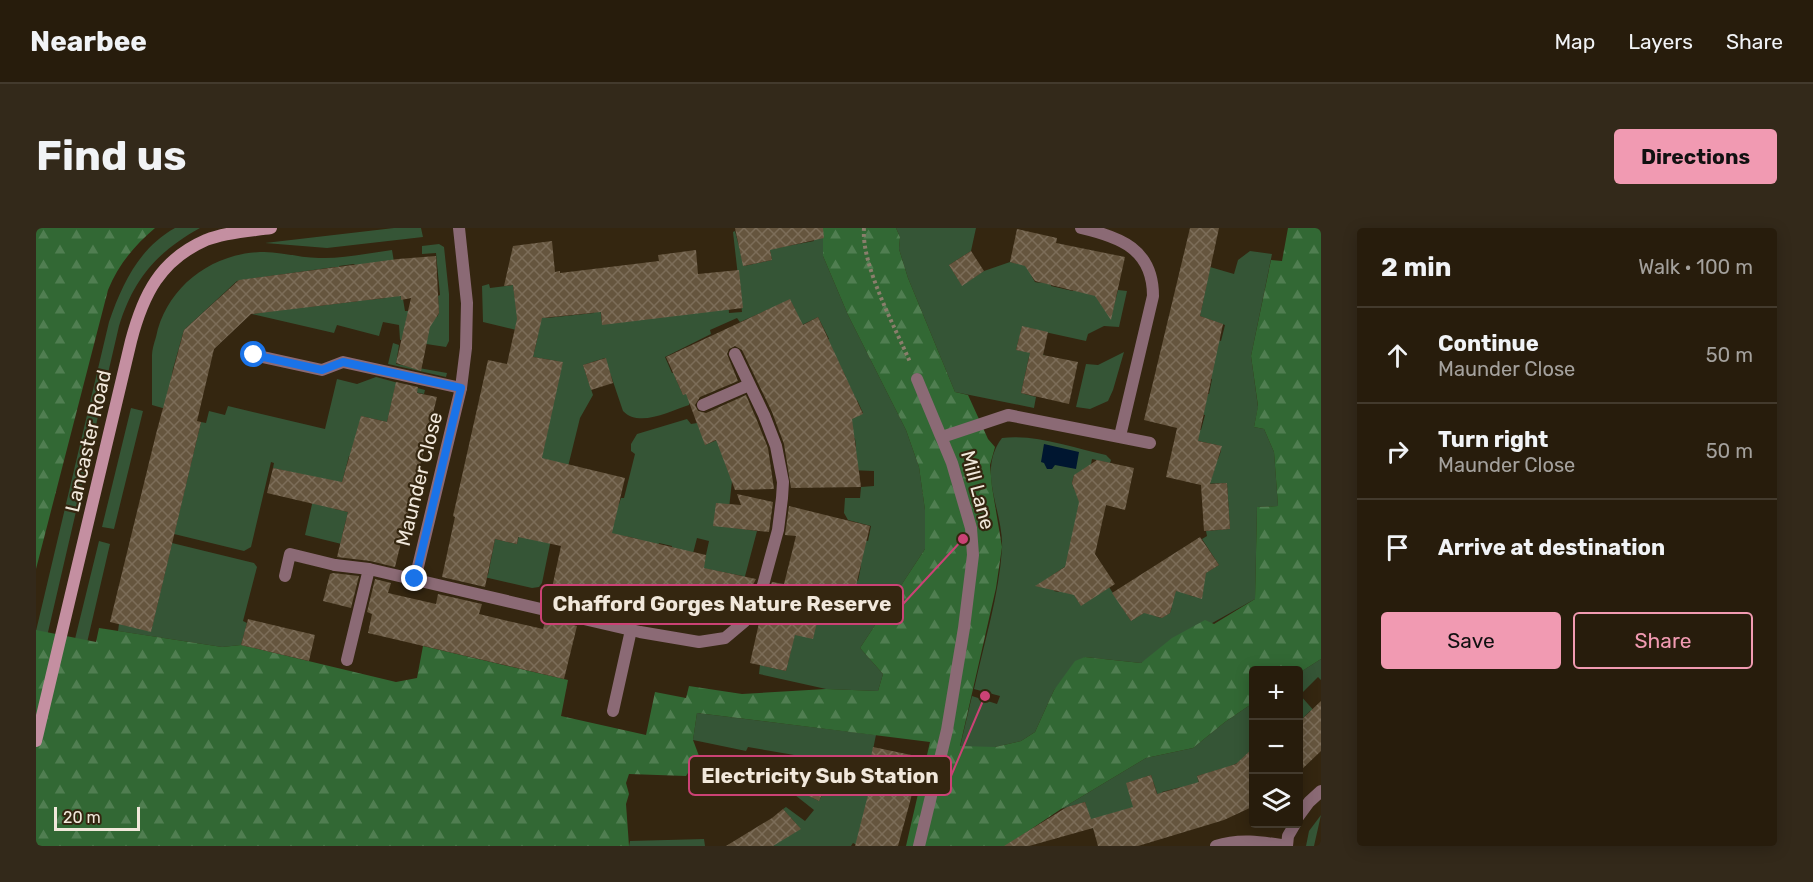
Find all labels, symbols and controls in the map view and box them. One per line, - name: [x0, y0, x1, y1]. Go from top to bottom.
- text: Nearbee: [30, 25, 147, 58]
- text: Map: [1554, 29, 1595, 54]
- text: Layers: [1628, 29, 1693, 54]
- text: Share: [1726, 29, 1783, 54]
- button: Directions: [1614, 129, 1777, 184]
- text: Find us: [36, 131, 187, 181]
- text: 2 min: [1381, 252, 1451, 283]
- text: Walk · 100 m: [1638, 255, 1753, 279]
- text: Continue: [1438, 330, 1539, 357]
- icon: ahead: [1381, 339, 1414, 372]
- route start: [240, 341, 266, 367]
- text: 50 m: [1706, 343, 1753, 367]
- text: Maunder Close: [1438, 357, 1575, 381]
- street label: Lancaster Road: [60, 368, 116, 514]
- street label: Maunder Close: [391, 409, 447, 549]
- text: Turn right: [1438, 426, 1548, 453]
- icon: right: [1381, 435, 1414, 468]
- text: 50 m: [1706, 439, 1753, 463]
- street label: Mill Lane: [956, 448, 1000, 532]
- text: Maunder Close: [1438, 453, 1575, 477]
- icon: arrive: [1381, 531, 1414, 564]
- text: Arrive at destination: [1438, 534, 1665, 561]
- route end: [401, 565, 427, 591]
- callout: Chafford Gorges Nature Reserve: [541, 585, 903, 624]
- text: Chafford Gorges Nature Reserve: [553, 591, 891, 616]
- button: Save: [1381, 612, 1561, 669]
- button: Share: [1573, 612, 1753, 669]
- map controls: [1249, 666, 1303, 828]
- button: +: [1249, 666, 1303, 720]
- button: −: [1249, 720, 1303, 774]
- callout: Electricity Sub Station: [689, 756, 951, 795]
- text: Electricity Sub Station: [701, 763, 939, 788]
- button: layers: [1249, 774, 1303, 828]
- scale bar: [54, 804, 140, 832]
- text: 20 m: [63, 808, 101, 827]

